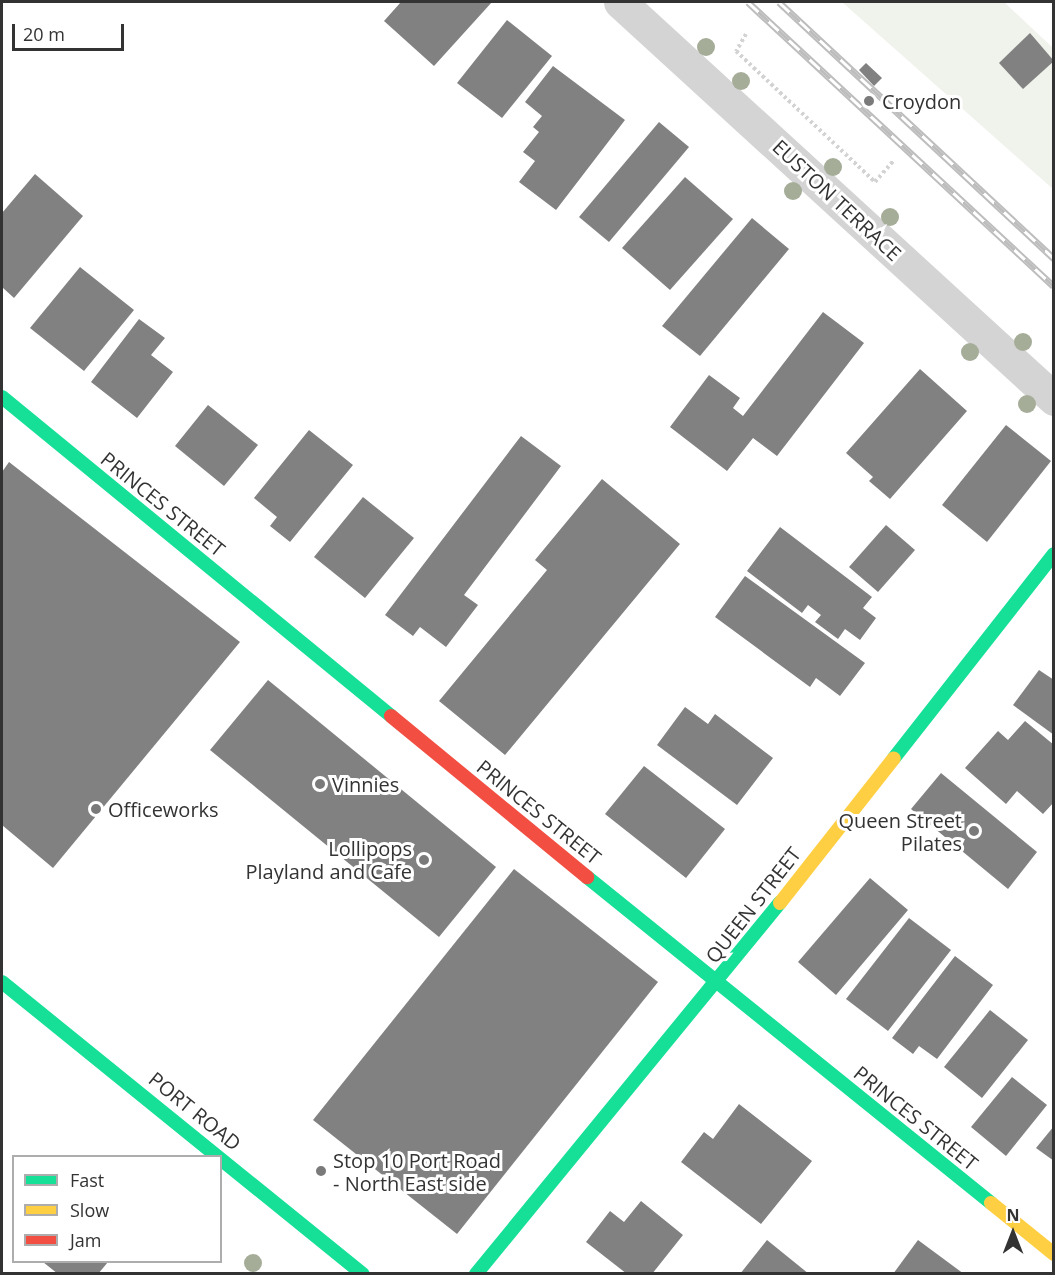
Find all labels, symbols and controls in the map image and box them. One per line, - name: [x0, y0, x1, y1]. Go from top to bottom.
- scale bar: [15, 12, 128, 50]
- text: 20 m: [23, 22, 65, 46]
- place label: Croydon: [882, 89, 961, 113]
- marker: Croydon: [860, 92, 878, 110]
- street label: EUSTON TERRACE: [768, 134, 906, 266]
- street label: PRINCES STREET: [96, 447, 230, 561]
- street label: PRINCES STREET: [472, 755, 606, 869]
- place label: Vinnies: [332, 772, 399, 796]
- marker: Vinnies: [313, 777, 327, 791]
- place label: Officeworks: [108, 797, 219, 821]
- marker: Officeworks: [89, 802, 103, 816]
- place label: Queen Street Pilates: [838, 808, 962, 855]
- marker: Queen Street Pilates: [967, 824, 981, 838]
- place label: Lollipops Playland and Cafe: [245, 837, 412, 884]
- street label: QUEEN STREET: [700, 842, 806, 968]
- marker: Lollipops Playland and Cafe: [417, 853, 431, 867]
- street label: PRINCES STREET: [849, 1061, 983, 1175]
- street label: PORT ROAD: [144, 1067, 246, 1155]
- place label: Stop 10 Port Road - North East side: [333, 1148, 501, 1195]
- legend: [12, 1155, 222, 1263]
- marker: Stop 10 Port Road - North East side: [314, 1164, 328, 1178]
- text: Fast: [70, 1168, 104, 1192]
- text: Slow: [70, 1198, 109, 1222]
- north arrow: [983, 1203, 1043, 1263]
- text: N: [1006, 1204, 1020, 1226]
- text: Jam: [70, 1228, 102, 1252]

